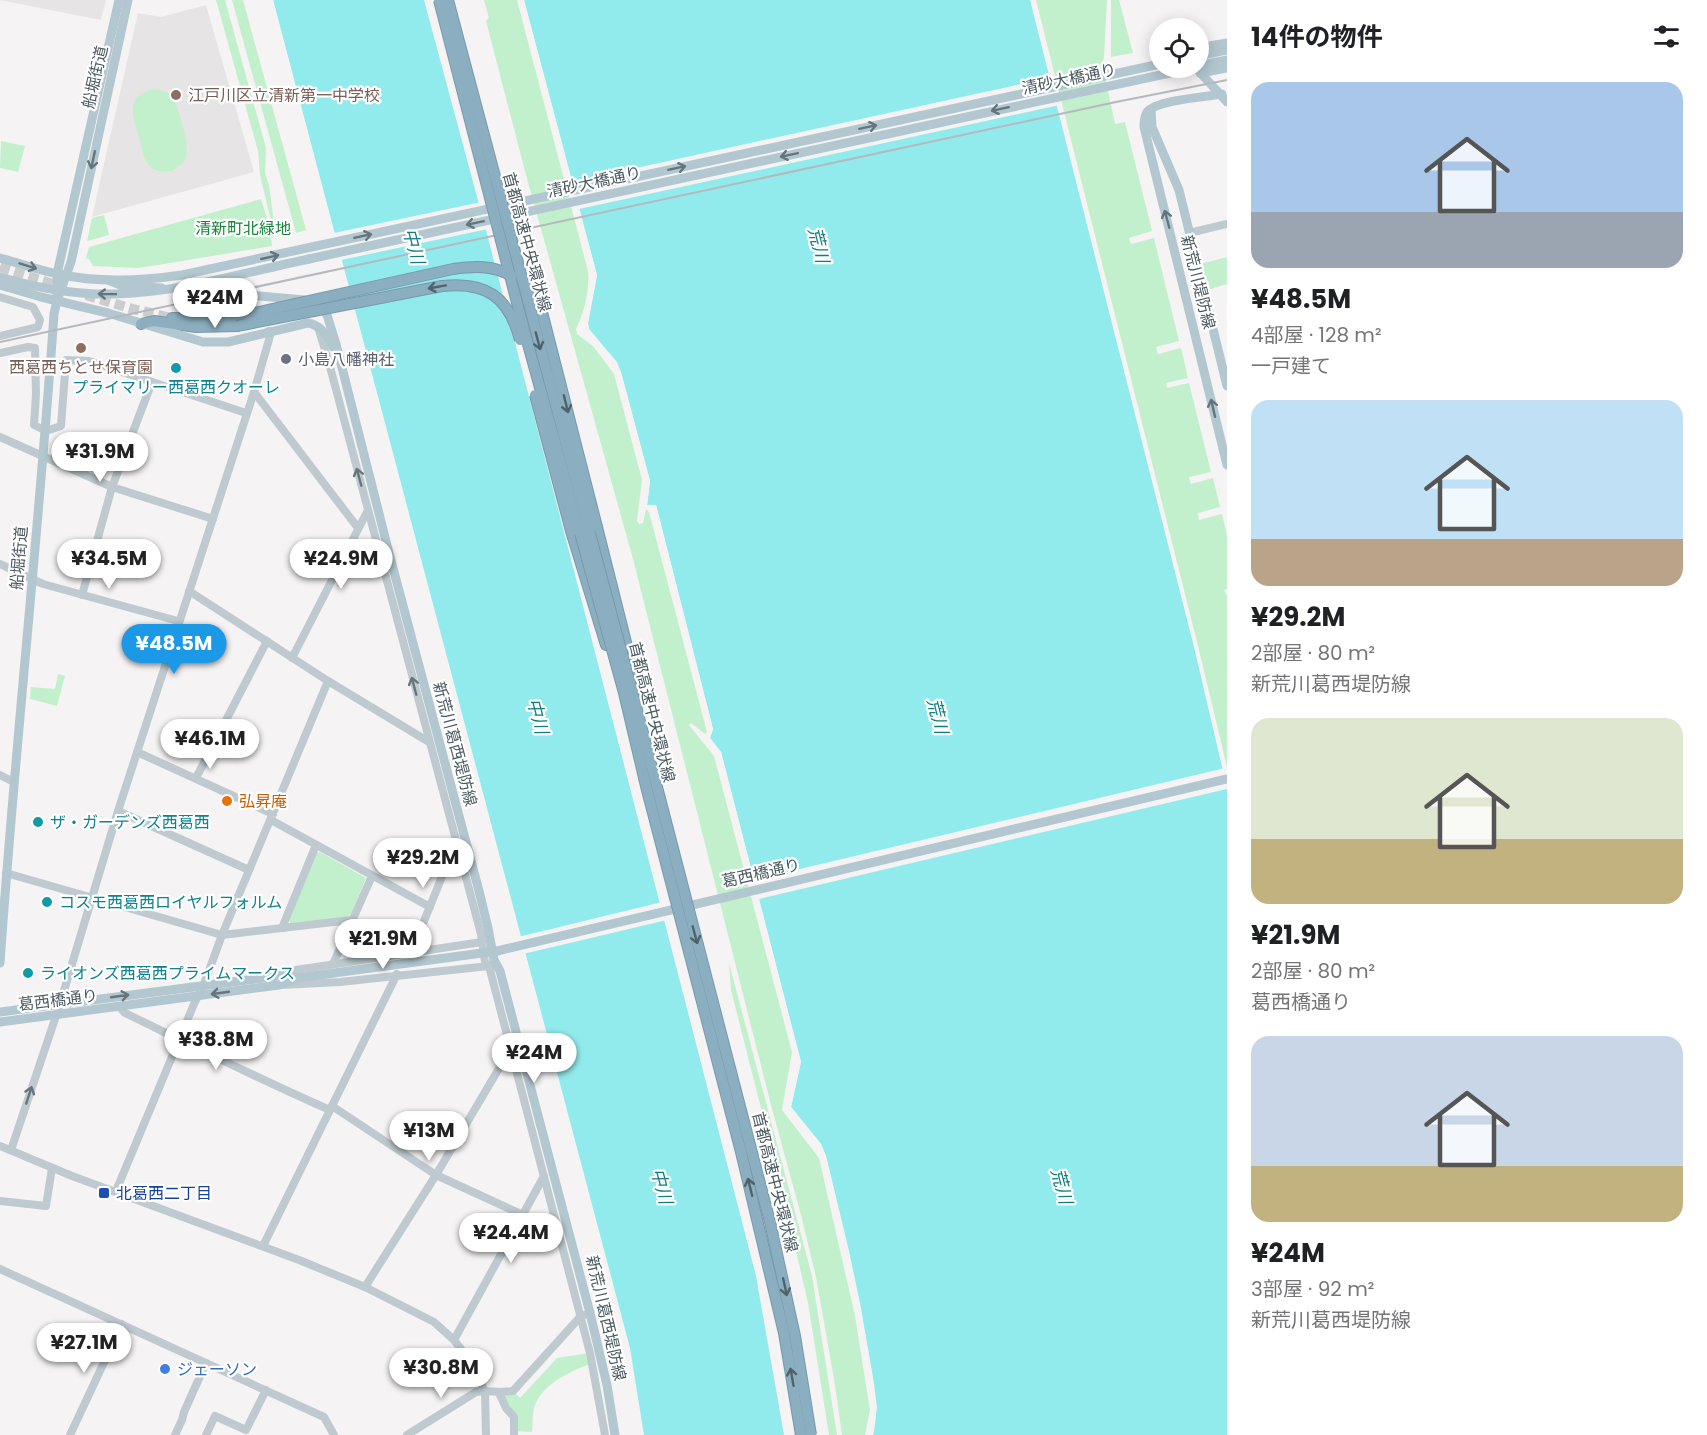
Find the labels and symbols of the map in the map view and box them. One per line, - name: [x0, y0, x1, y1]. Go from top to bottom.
- street label: 船堀街道: [77, 43, 113, 111]
- street label: 清砂大橋通り: [1020, 58, 1118, 100]
- place label: 江戸川区立清新第一中学校: [188, 84, 380, 107]
- marker: 江戸川区立清新第一中学校: [169, 88, 183, 102]
- one-way arrow: [991, 104, 1011, 115]
- one-way arrow: [858, 121, 877, 132]
- one-way arrow: [87, 149, 98, 169]
- one-way arrow: [780, 149, 799, 161]
- street label: 清砂大橋通り: [545, 161, 643, 203]
- one-way arrow: [667, 162, 687, 173]
- street label: 首都高速中央環状線: [497, 169, 557, 315]
- one-way arrow: [1160, 210, 1172, 229]
- park label: 清新町北緑地: [195, 217, 291, 240]
- one-way arrow: [466, 217, 485, 229]
- water label: 中川: [397, 225, 431, 269]
- water label: 荒川: [803, 225, 836, 267]
- one-way arrow: [353, 230, 373, 241]
- street label: 新荒川堤防線: [1175, 233, 1221, 331]
- one-way arrow: [260, 250, 279, 262]
- one-way arrow: [18, 261, 37, 272]
- pin: ¥24M: [179, 278, 251, 329]
- one-way arrow: [428, 282, 447, 293]
- one-way arrow: [98, 288, 118, 300]
- one-way arrow: [533, 331, 544, 350]
- marker: 西葛西ちとせ保育園: [74, 341, 88, 355]
- place label: 小島八幡神社: [298, 348, 394, 371]
- marker: 小島八幡神社: [279, 352, 293, 366]
- place label: 西葛西ちとせ保育園: [9, 356, 153, 379]
- marker: プライマリー西葛西クオーレ: [169, 361, 183, 375]
- place label: プライマリー西葛西クオーレ: [72, 376, 280, 399]
- one-way arrow: [560, 394, 572, 413]
- one-way arrow: [1207, 399, 1218, 419]
- pin: ¥31.9M: [51, 432, 149, 483]
- one-way arrow: [353, 468, 364, 487]
- street label: 船堀街道: [5, 525, 33, 591]
- pin: ¥34.5M: [60, 539, 158, 590]
- pin: ¥24.9M: [292, 539, 390, 590]
- pin: ¥48.5M: [125, 624, 223, 675]
- street label: 首都高速中央環状線: [623, 639, 681, 785]
- one-way arrow: [408, 677, 420, 696]
- street label: 新荒川葛西堤防線: [427, 679, 483, 809]
- water label: 中川: [521, 695, 555, 739]
- water label: 荒川: [922, 696, 955, 738]
- pin: ¥46.1M: [161, 719, 259, 770]
- place label: 弘昇庵: [239, 790, 287, 813]
- marker: 弘昇庵: [220, 794, 234, 808]
- place label: ザ・ガーデンズ西葛西: [50, 811, 210, 834]
- marker: ザ・ガーデンズ西葛西: [31, 815, 45, 829]
- pin: ¥29.2M: [374, 838, 472, 889]
- street label: 葛西橋通り: [719, 853, 803, 893]
- place label: コスモ西葛西ロイヤルフォルム: [59, 891, 282, 914]
- marker: コスモ西葛西ロイヤルフォルム: [40, 895, 54, 909]
- pin: ¥21.9M: [334, 919, 432, 970]
- one-way arrow: [690, 925, 702, 944]
- place label: ライオンズ西葛西プライムマークス: [40, 962, 295, 985]
- marker: ライオンズ西葛西プライムマークス: [21, 966, 35, 980]
- street label: 葛西橋通り: [17, 984, 99, 1016]
- one-way arrow: [210, 988, 230, 999]
- one-way arrow: [110, 990, 130, 1001]
- pin: ¥38.8M: [167, 1020, 265, 1071]
- pin: ¥24M: [498, 1033, 570, 1084]
- one-way arrow: [24, 1086, 35, 1105]
- street label: 首都高速中央環状線: [746, 1109, 804, 1255]
- pin: ¥13M: [393, 1111, 465, 1162]
- water label: 中川: [645, 1165, 679, 1209]
- water label: 荒川: [1045, 1165, 1079, 1209]
- one-way arrow: [743, 1178, 755, 1197]
- place label: 北葛西二丁目: [116, 1182, 212, 1205]
- marker: 北葛西二丁目: [97, 1186, 111, 1200]
- pin: ¥24.4M: [462, 1213, 560, 1264]
- street label: 新荒川葛西堤防線: [580, 1253, 632, 1383]
- one-way arrow: [780, 1277, 791, 1296]
- pin: ¥27.1M: [35, 1323, 133, 1374]
- pin: ¥30.8M: [392, 1348, 490, 1399]
- place label: ジェーソン: [177, 1358, 257, 1381]
- marker: ジェーソン: [158, 1362, 172, 1376]
- one-way arrow: [787, 1368, 798, 1387]

